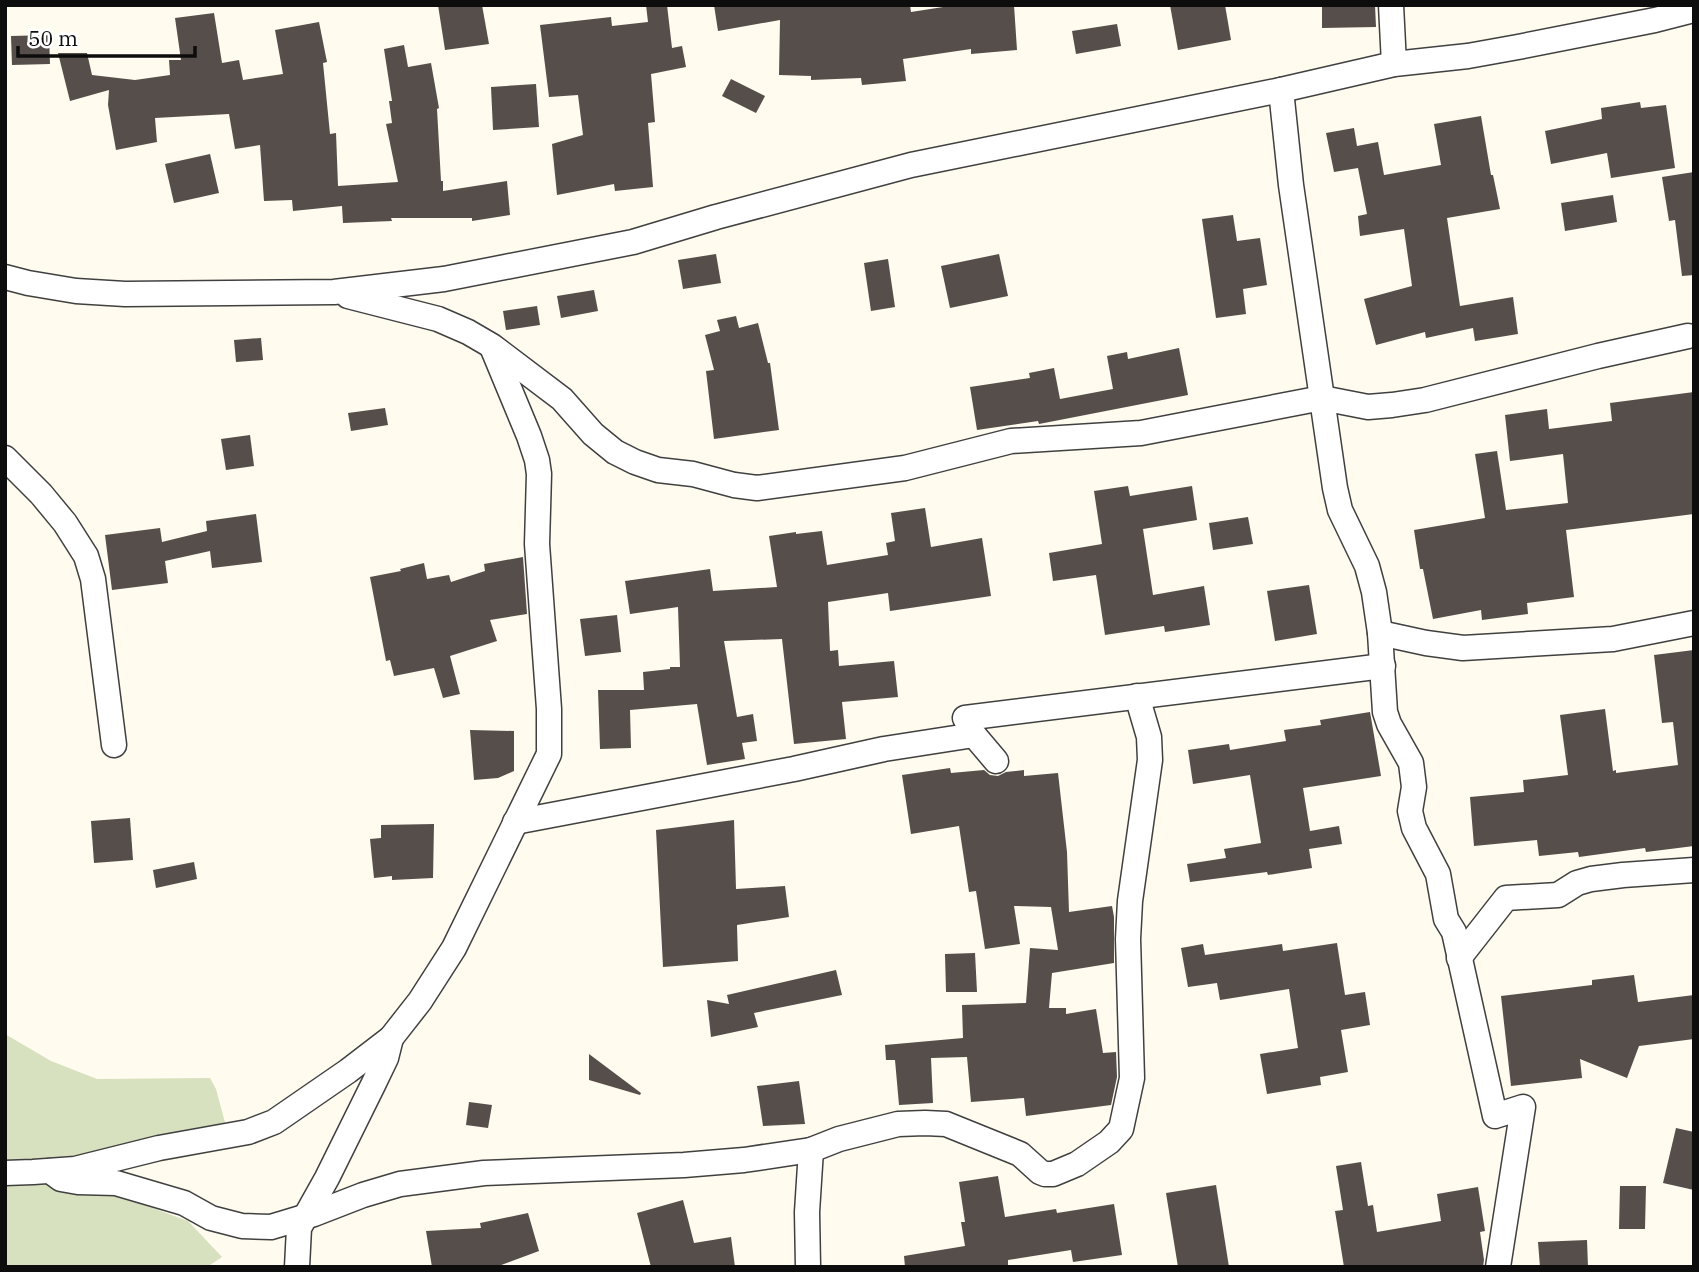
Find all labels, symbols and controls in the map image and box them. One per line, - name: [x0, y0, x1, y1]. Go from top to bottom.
- scale bar: [18, 14, 194, 58]
- text: 50 m: [28, 24, 78, 52]

